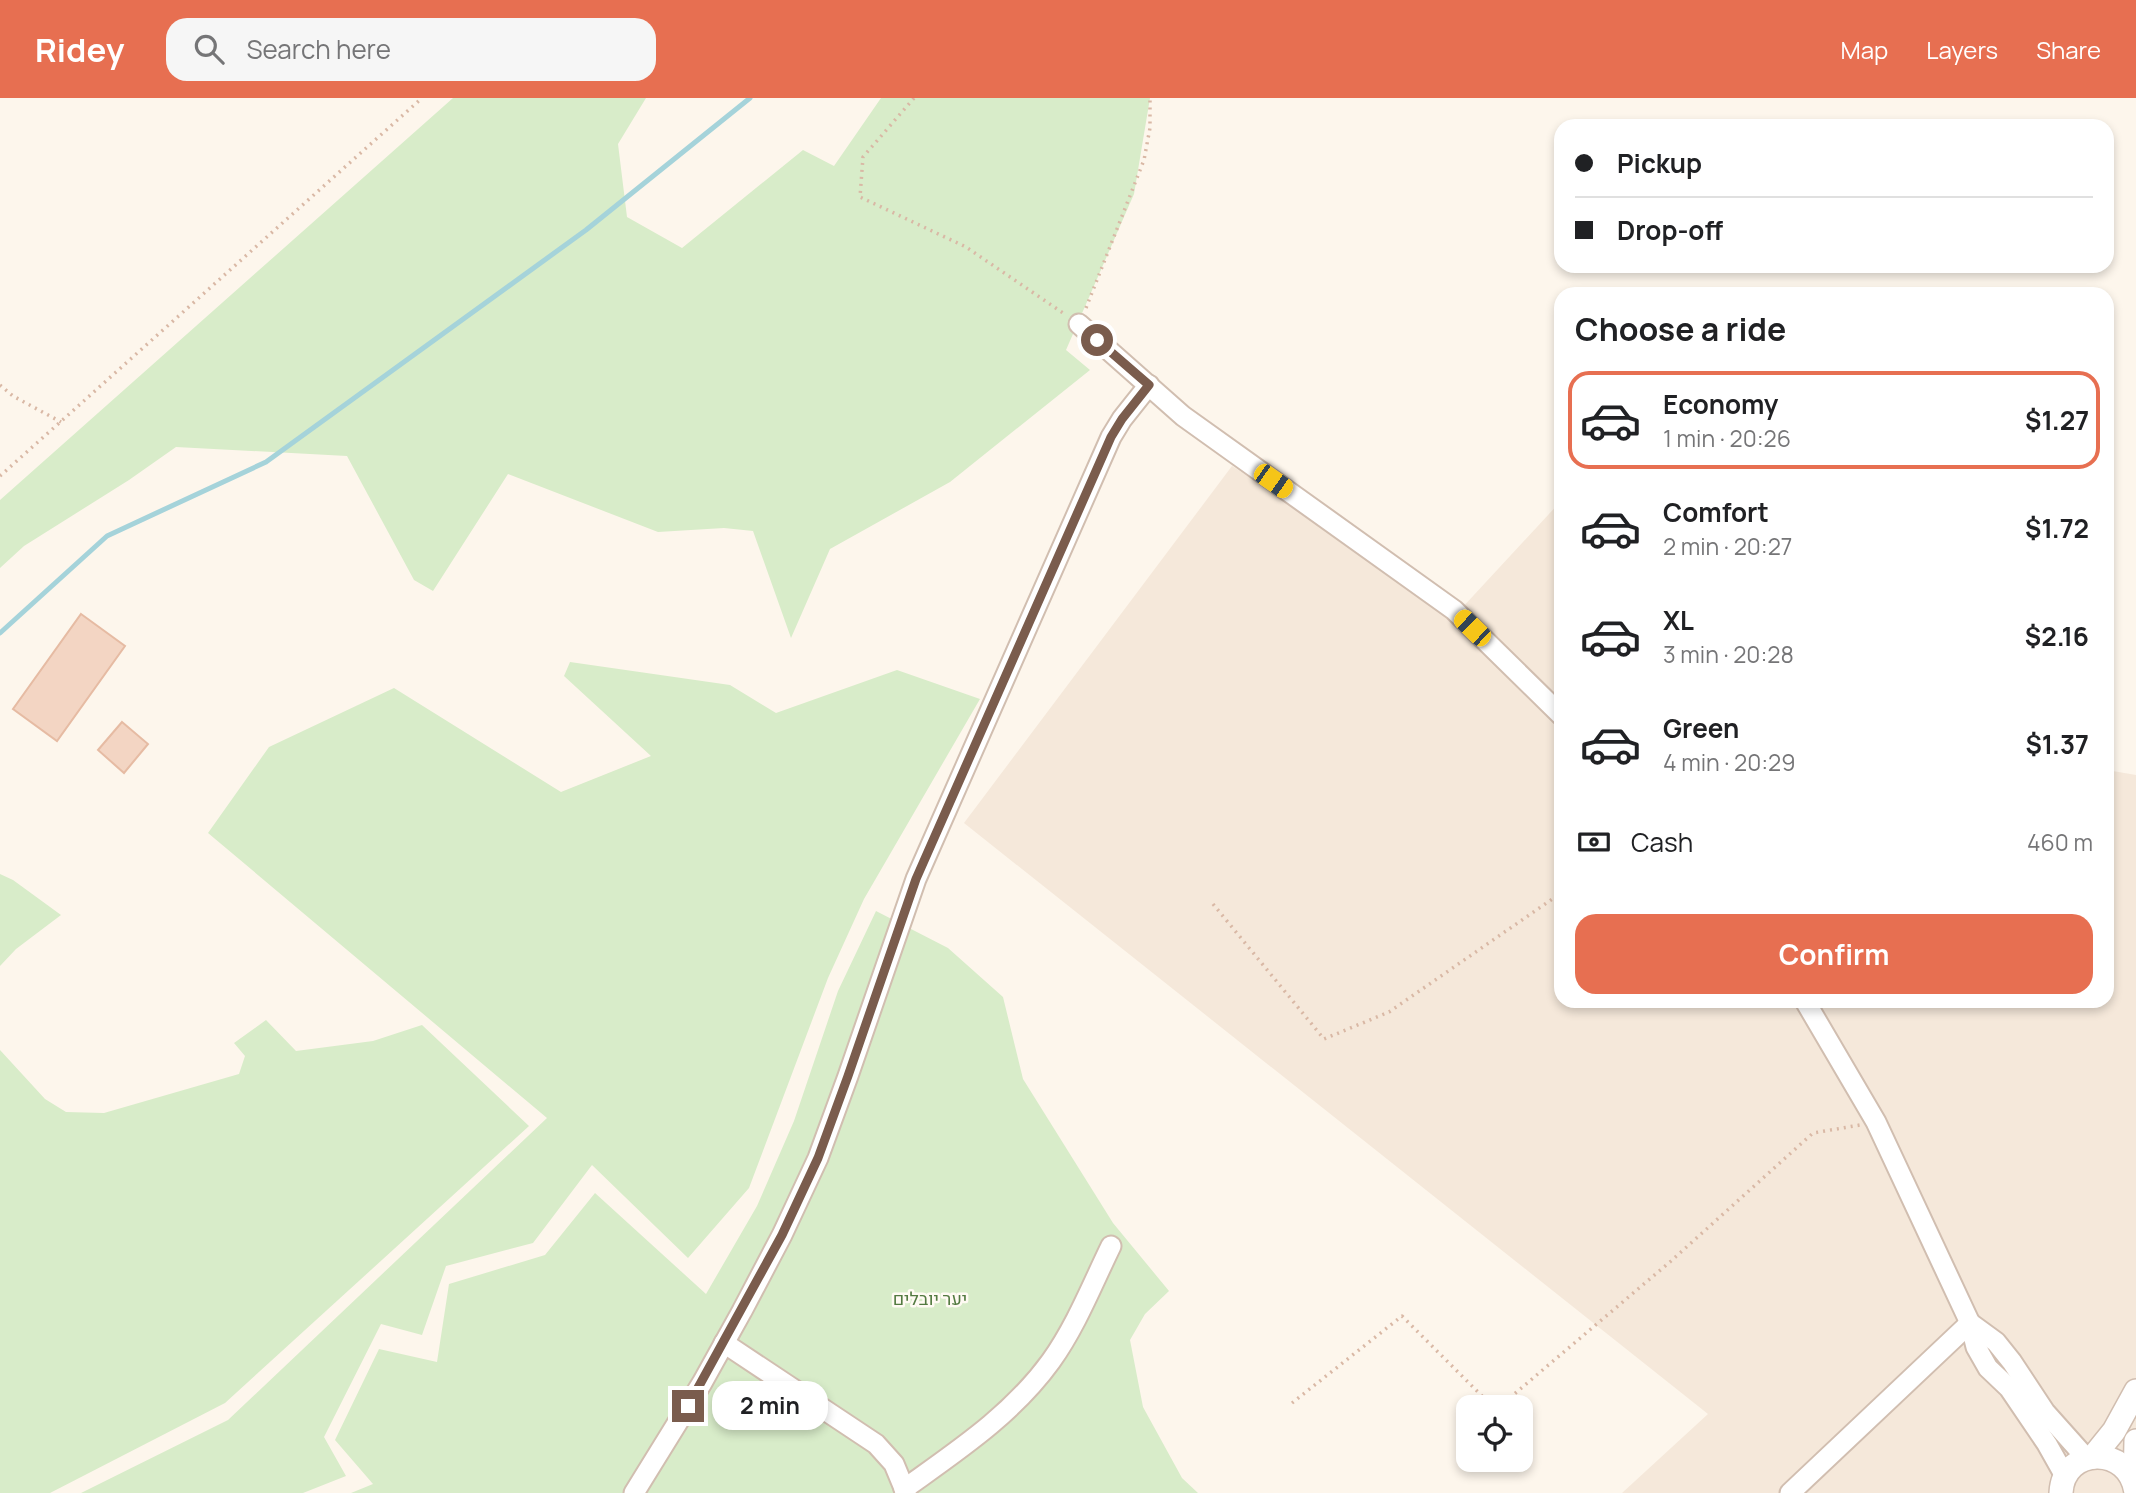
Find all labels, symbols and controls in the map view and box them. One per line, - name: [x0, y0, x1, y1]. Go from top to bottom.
- search box: [166, 18, 656, 81]
- text: Ridey: [35, 27, 124, 72]
- icon: search: [190, 30, 228, 68]
- text: Search here: [246, 31, 391, 67]
- text: Map: [1841, 33, 1888, 66]
- text: Layers: [1926, 33, 1998, 66]
- text: Share: [2036, 33, 2101, 66]
- text: Pickup: [1617, 145, 1702, 181]
- text: Drop-off: [1617, 212, 1723, 248]
- text: Choose a ride: [1575, 307, 1786, 351]
- route start: [1081, 324, 1113, 356]
- text: Economy: [1663, 386, 1778, 422]
- icon: car: [1579, 389, 1642, 452]
- text: $1.27: [2025, 402, 2089, 438]
- text: 1 min · 20:26: [1663, 422, 1791, 454]
- car: [1250, 460, 1297, 502]
- text: Comfort: [1663, 494, 1769, 530]
- icon: car: [1579, 497, 1642, 560]
- text: $1.72: [2025, 510, 2089, 546]
- text: 2 min · 20:27: [1663, 530, 1792, 562]
- text: XL: [1663, 602, 1694, 638]
- icon: car: [1579, 605, 1642, 668]
- car: [1450, 606, 1495, 650]
- text: $2.16: [2025, 618, 2089, 654]
- text: 3 min · 20:28: [1663, 638, 1794, 670]
- text: Green: [1663, 710, 1739, 746]
- icon: car: [1579, 713, 1642, 776]
- text: $1.37: [2025, 726, 2089, 762]
- text: 4 min · 20:29: [1663, 746, 1796, 778]
- icon: cash: [1575, 823, 1613, 861]
- text: Cash: [1631, 824, 1693, 860]
- text: 460 m: [2027, 826, 2093, 858]
- button: Confirm: [1575, 914, 2093, 994]
- park label: יער יובלים: [893, 1286, 967, 1310]
- callout: 2 min: [712, 1382, 828, 1430]
- text: 2 min: [740, 1389, 800, 1421]
- route end: [672, 1390, 704, 1422]
- map controls: [1456, 1395, 1533, 1472]
- button: locate: [1456, 1395, 1533, 1472]

